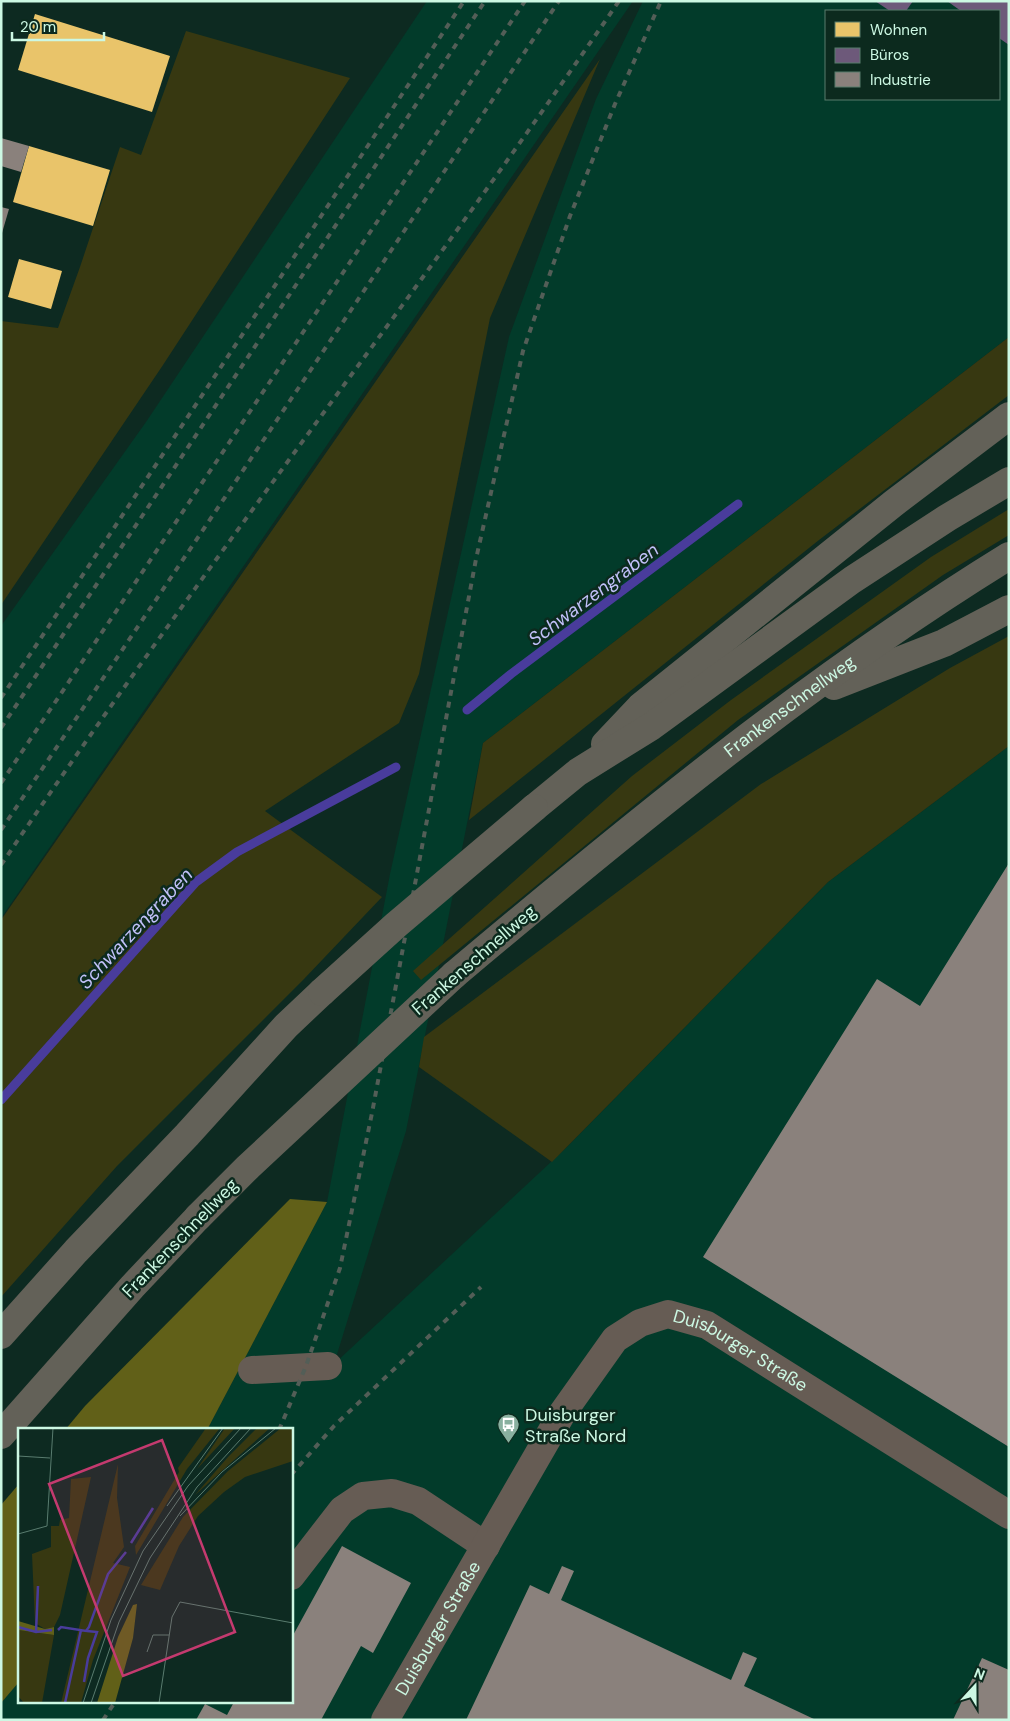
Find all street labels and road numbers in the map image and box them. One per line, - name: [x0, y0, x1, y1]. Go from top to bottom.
- street label: Frankenschnellweg: [719, 650, 860, 763]
- street label: Frankenschnellweg: [407, 899, 541, 1021]
- street label: Frankenschnellweg: [117, 1173, 243, 1303]
- street label: Duisburger Straße: [670, 1304, 812, 1397]
- street label: Duisburger Straße: [390, 1557, 486, 1700]

